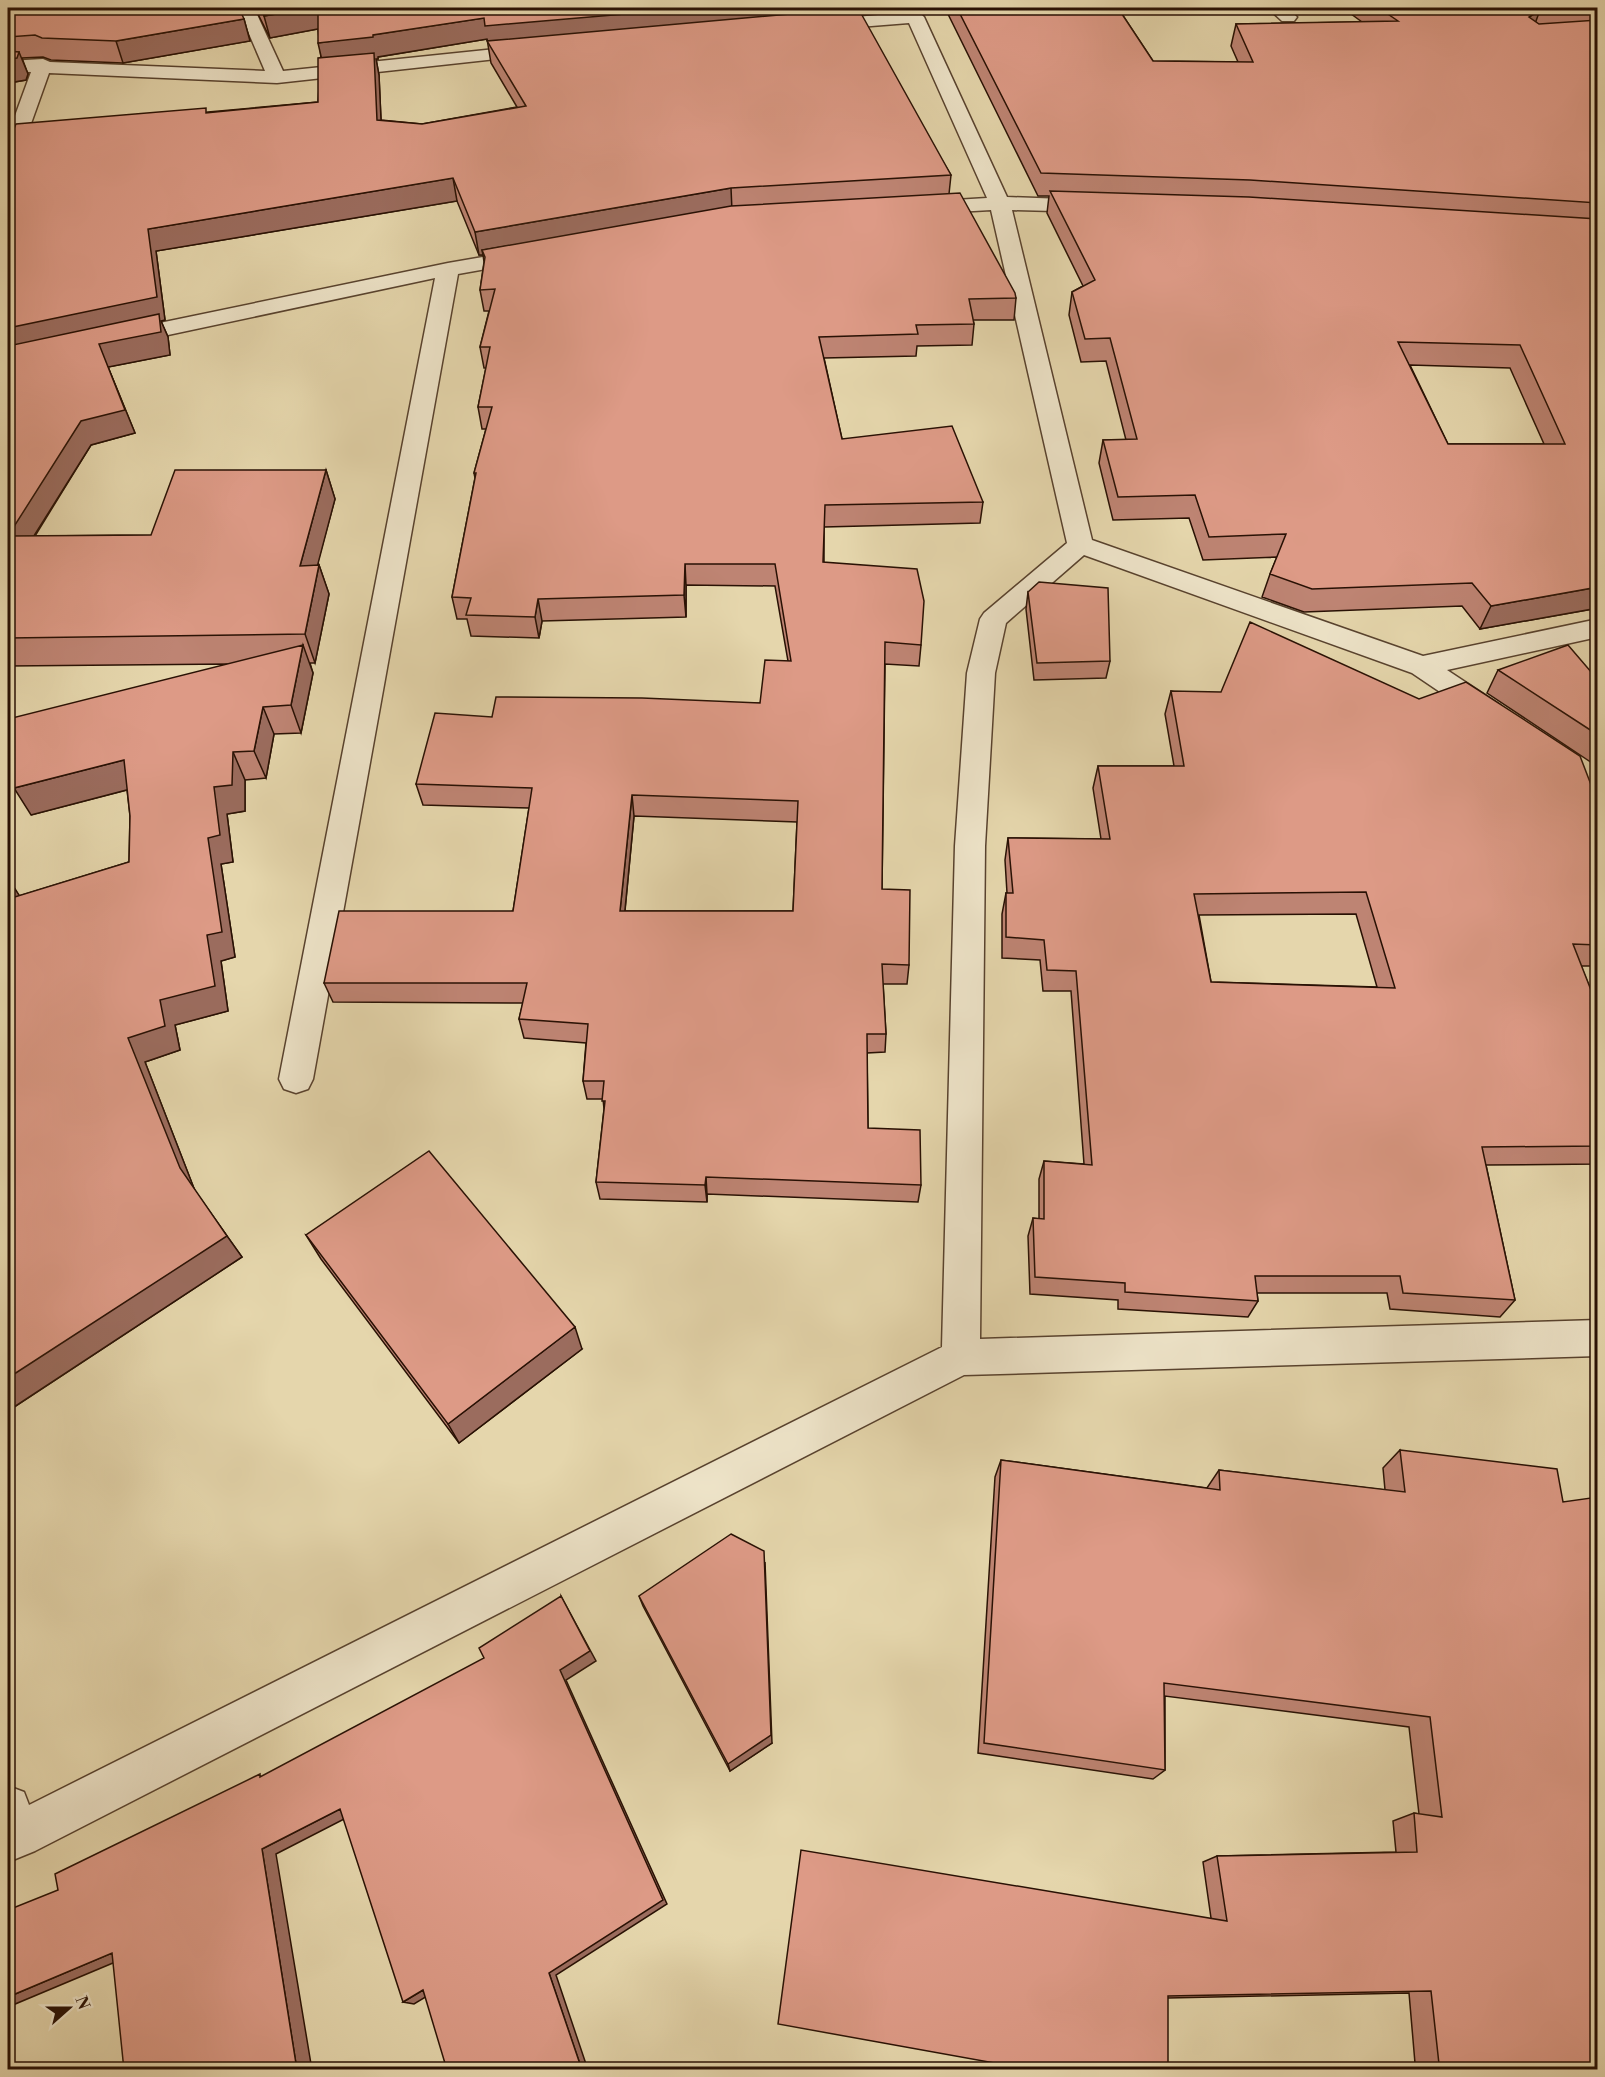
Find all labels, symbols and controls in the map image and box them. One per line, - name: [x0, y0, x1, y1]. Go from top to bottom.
- north arrow: [39, 1978, 99, 2038]
- text: N: [70, 1993, 94, 2013]

